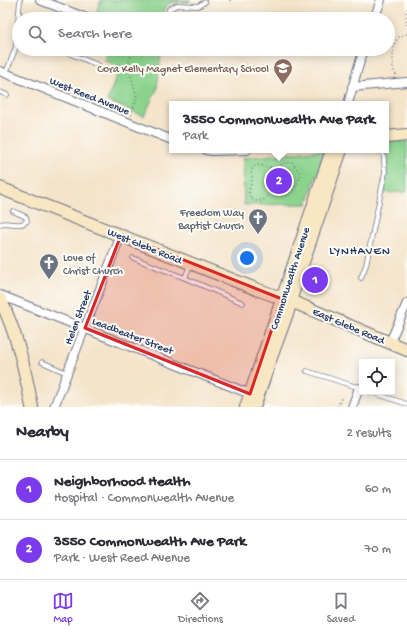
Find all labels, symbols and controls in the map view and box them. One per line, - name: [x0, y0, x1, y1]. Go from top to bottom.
- search box: [12, 12, 395, 56]
- icon: search: [26, 23, 48, 45]
- text: Search here: [58, 25, 132, 43]
- school or university icon: Cora Kelly Magnet Elementary School: [272, 57, 294, 85]
- place label: Cora Kelly Magnet Elementary School: [97, 64, 270, 76]
- street label: West Reed Avenue: [47, 75, 131, 119]
- popup: [169, 101, 389, 153]
- text: 3550 Commonwealth Ave Park: [183, 111, 375, 129]
- text: Park: [183, 129, 208, 144]
- pin: 2: [266, 166, 292, 196]
- church icon: Freedom Way Baptist Church: [247, 207, 269, 235]
- place label: Freedom Way Baptist Church: [177, 208, 245, 233]
- street label: West Glebe Road: [105, 226, 185, 268]
- street label: Commonwealth Avenue: [269, 226, 313, 331]
- district label: LYNHAVEN: [329, 245, 391, 259]
- your location: [237, 248, 257, 268]
- church icon: Love of Christ Church: [38, 252, 60, 280]
- place label: Love of Christ Church: [63, 252, 123, 278]
- pin: 1: [302, 265, 328, 295]
- street label: Helen Street: [63, 287, 95, 347]
- street label: East Glebe Road: [310, 306, 388, 348]
- street label: Leadbeater Street: [90, 316, 176, 358]
- map controls: [359, 359, 395, 395]
- button: locate: [359, 359, 395, 395]
- text: Nearby: [16, 423, 69, 443]
- text: 2 results: [346, 426, 391, 441]
- text: Neighborhood Health: [54, 473, 190, 491]
- text: 1: [26, 482, 32, 497]
- text: 60 m: [365, 482, 391, 497]
- text: Hospital · Commonwealth Avenue: [54, 491, 234, 506]
- text: 3550 Commonwealth Ave Park: [54, 533, 246, 551]
- text: 2: [26, 542, 32, 557]
- text: 70 m: [365, 542, 391, 557]
- text: Park · West Reed Avenue: [54, 551, 190, 566]
- tab: Map: [52, 590, 74, 626]
- tab: Directions: [178, 590, 223, 626]
- tab: Saved: [327, 590, 355, 626]

